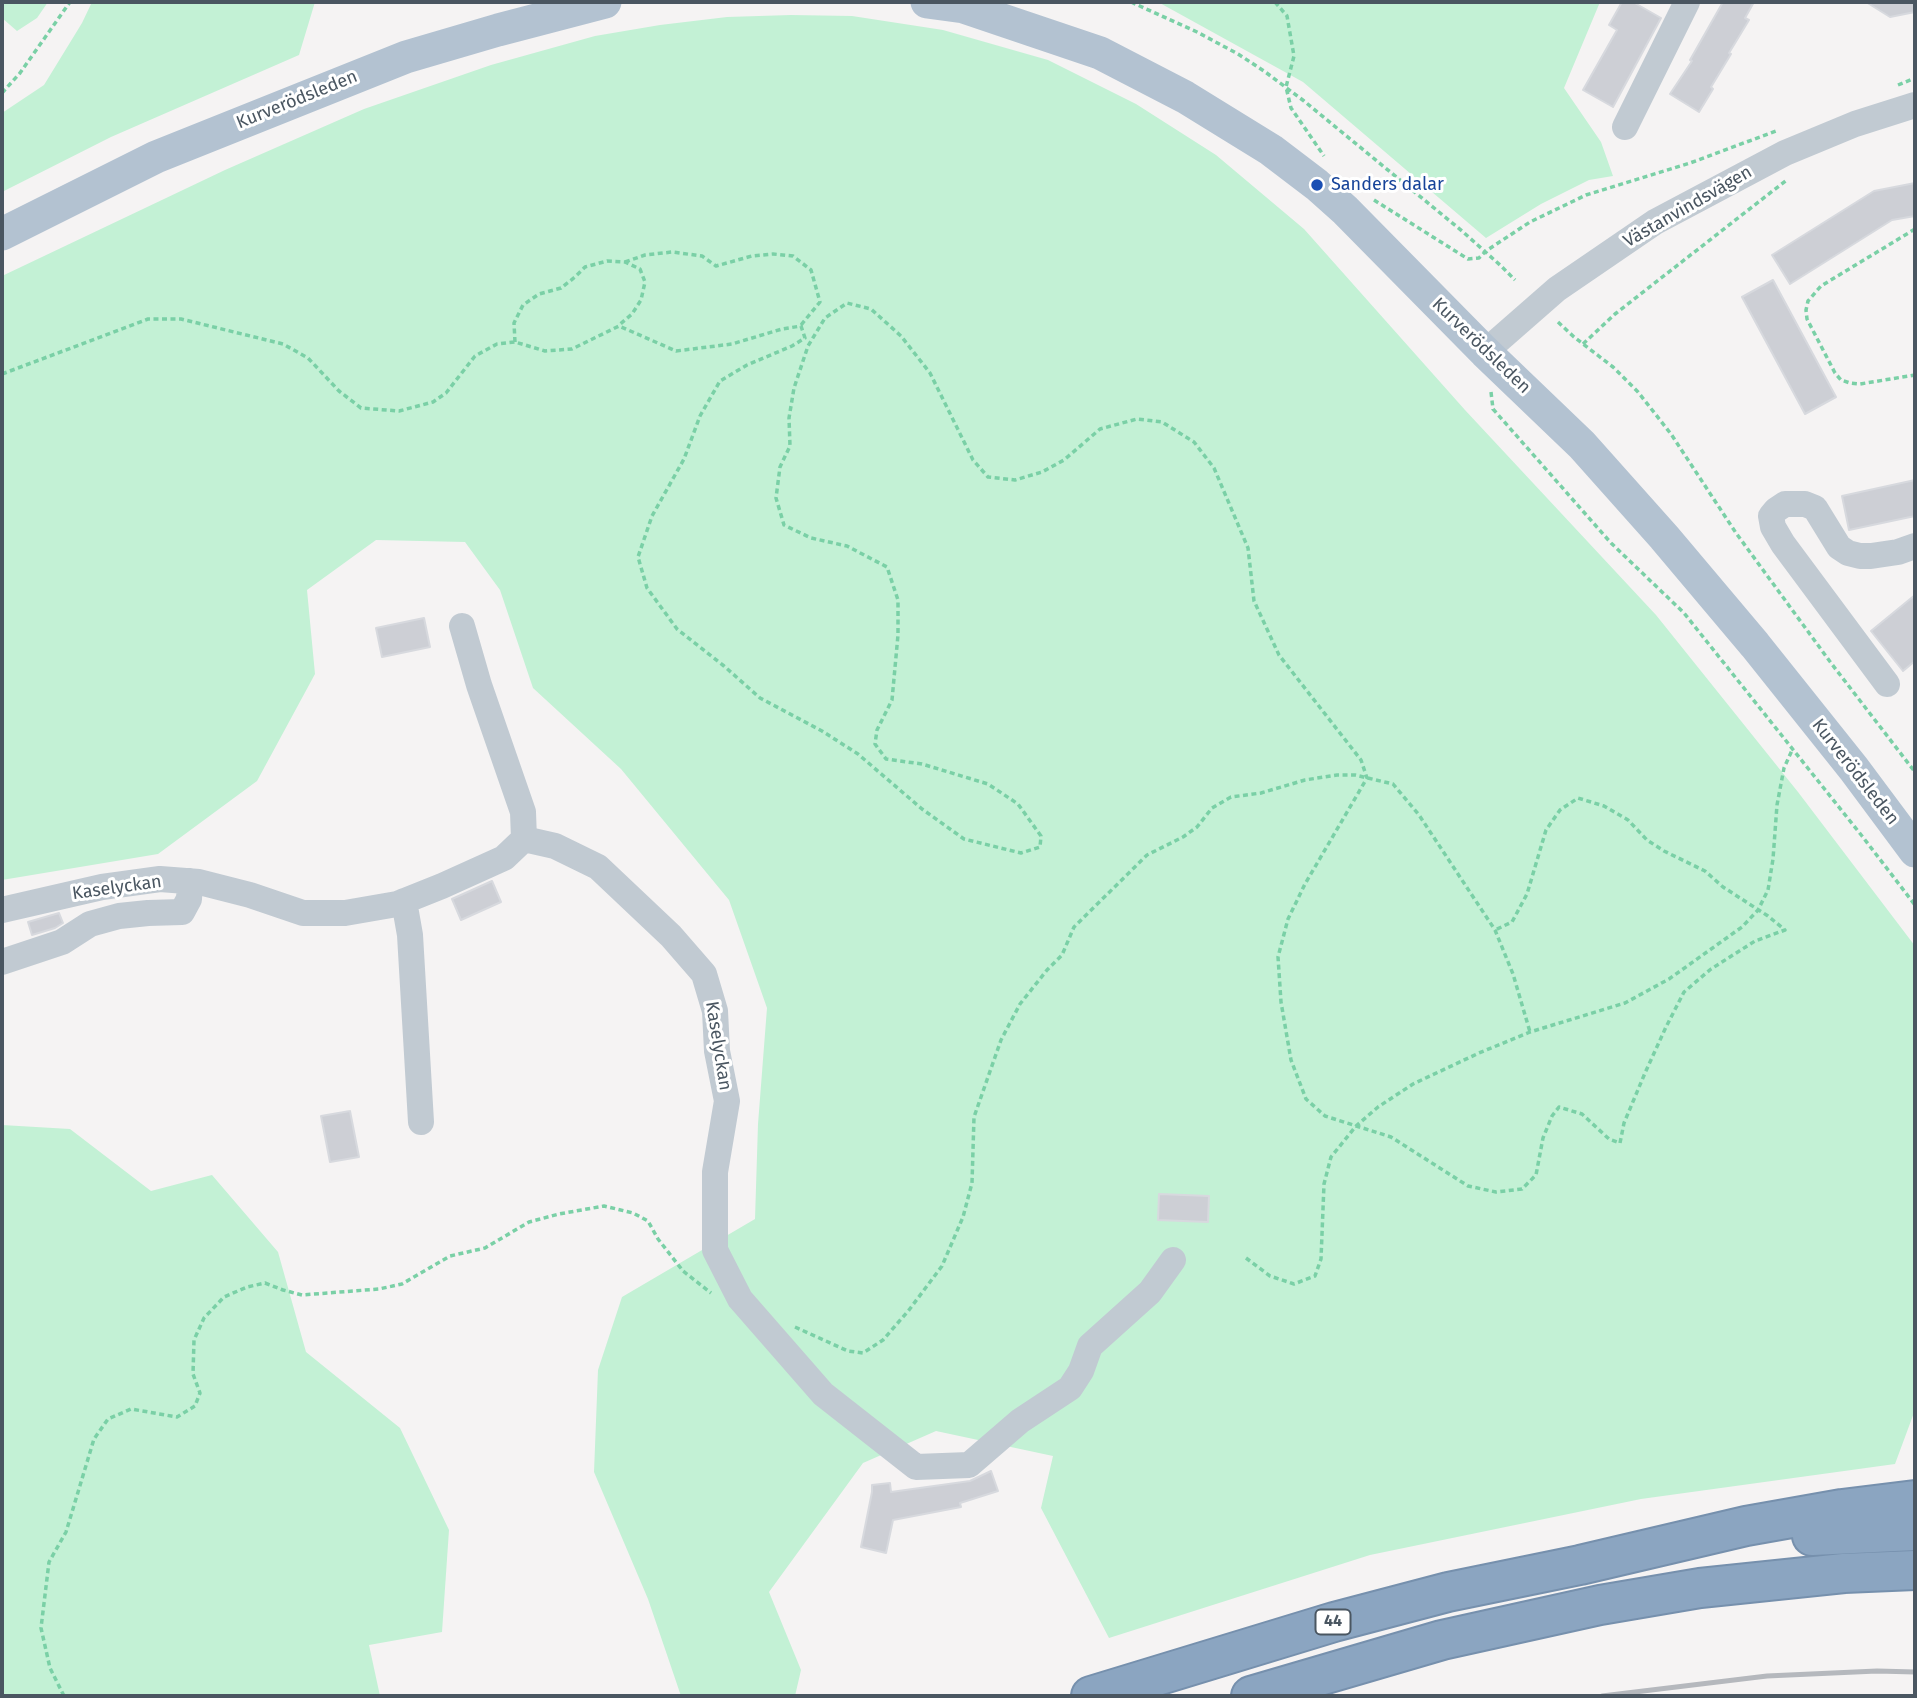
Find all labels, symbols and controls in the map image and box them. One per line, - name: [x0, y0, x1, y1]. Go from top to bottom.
- street label: Kurverödsleden: [233, 66, 361, 134]
- street label: Västanvindsvägen: [1620, 161, 1756, 253]
- place label: Sanders dalar: [1331, 174, 1444, 196]
- marker: Sanders dalar: [1309, 177, 1325, 193]
- street label: Kurverödsleden: [1427, 294, 1535, 398]
- street label: Kurverödsleden: [1807, 715, 1903, 829]
- street label: Kaselyckan: [71, 871, 163, 905]
- street label: Kaselyckan: [700, 1000, 736, 1092]
- road number: 44: [1316, 1610, 1350, 1634]

